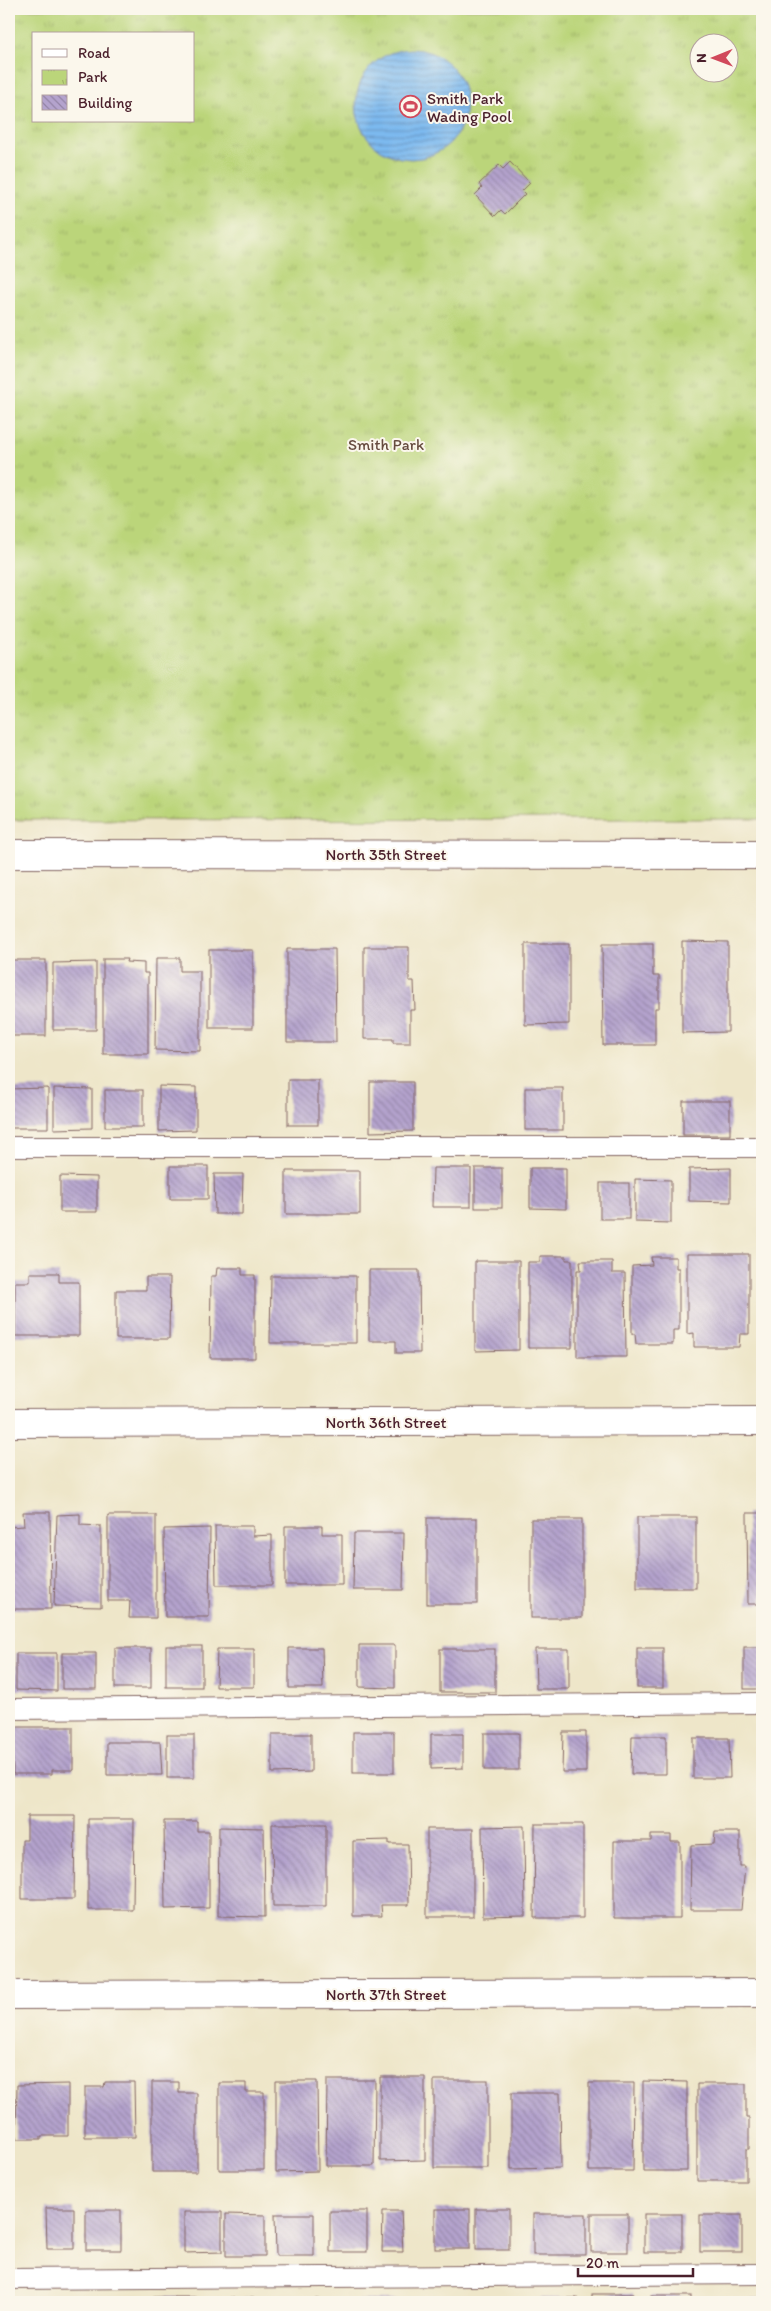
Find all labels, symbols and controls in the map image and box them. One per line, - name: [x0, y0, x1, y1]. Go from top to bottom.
- legend: [32, 32, 195, 122]
- north arrow: [688, 32, 738, 82]
- text: Road: [78, 44, 111, 62]
- text: N: [693, 53, 710, 63]
- text: Park: [78, 68, 108, 86]
- place label: Smith Park Wading Pool: [427, 89, 512, 126]
- text: Building: [78, 94, 132, 112]
- sports icon: Smith Park Wading Pool: [399, 95, 423, 119]
- park label: Smith Park: [348, 435, 424, 454]
- street label: North 35th Street: [326, 845, 446, 864]
- street label: North 36th Street: [326, 1413, 447, 1432]
- street label: North 37th Street: [326, 1985, 446, 2004]
- scale bar: [578, 2246, 694, 2278]
- text: 20 m: [586, 2254, 620, 2272]

